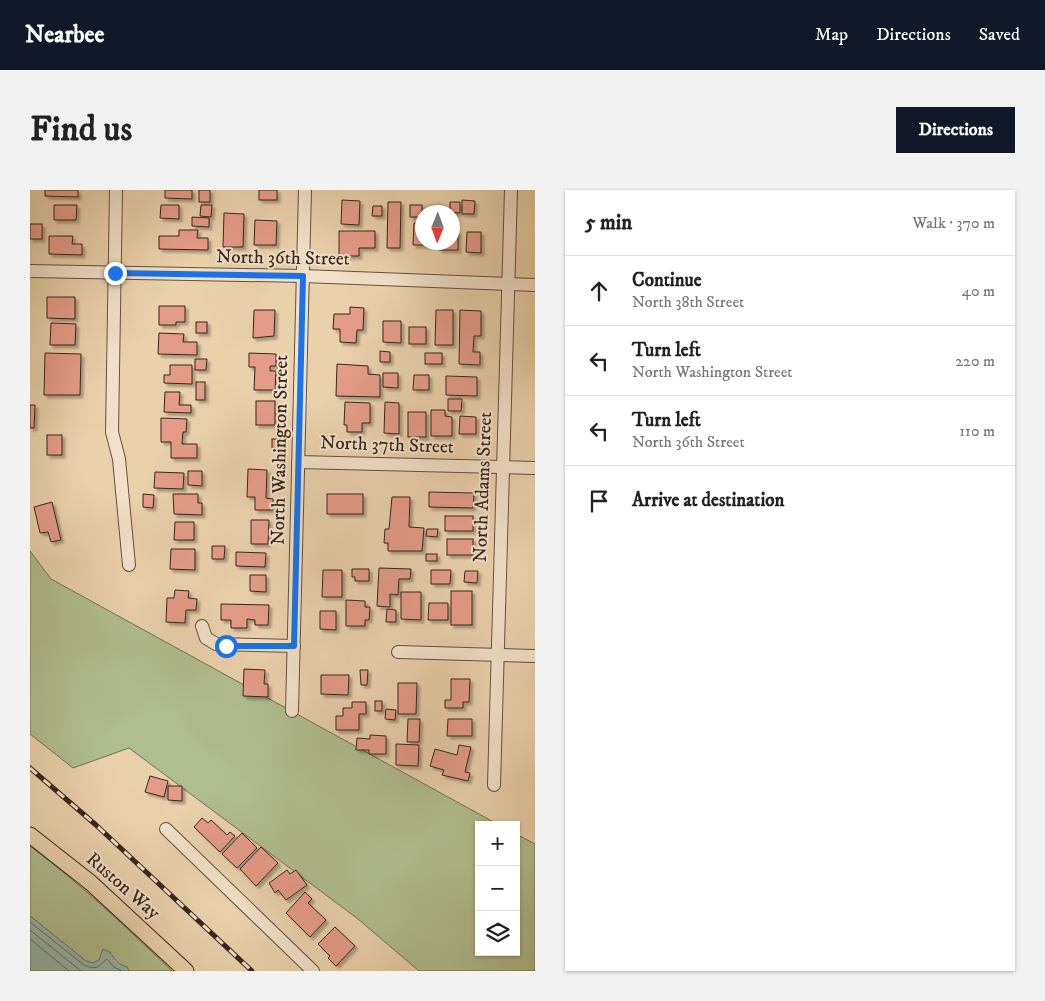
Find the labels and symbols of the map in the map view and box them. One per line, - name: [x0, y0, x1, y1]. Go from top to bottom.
- north arrow: [415, 205, 460, 250]
- street label: North 36th Street: [216, 245, 350, 271]
- route end: [104, 262, 127, 285]
- street label: North Washington Street: [267, 355, 293, 545]
- street label: North Adams Street: [469, 411, 497, 563]
- street label: North 37th Street: [320, 431, 454, 459]
- route start: [215, 635, 238, 658]
- street label: Ruston Way: [81, 848, 166, 925]

